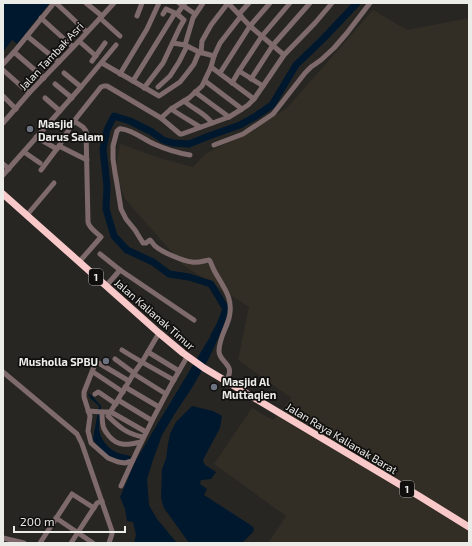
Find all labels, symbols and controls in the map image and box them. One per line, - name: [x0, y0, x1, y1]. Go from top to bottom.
- street label: Jalan Tambak Asri: [16, 19, 86, 93]
- place label: Masjid Darus Salam: [38, 117, 104, 143]
- marker: Masjid Darus Salam: [25, 124, 35, 134]
- road number: 1: [89, 269, 103, 285]
- street label: Jalan Kalianak Timur: [112, 276, 198, 353]
- place label: Musholla SPBU: [19, 355, 98, 368]
- marker: Musholla SPBU: [101, 356, 111, 366]
- place label: Masjid Al Muttaqien: [222, 375, 276, 401]
- marker: Masjid Al Muttaqien: [209, 382, 219, 392]
- street label: Jalan Raya Kalianak Barat: [284, 400, 400, 476]
- road number: 1: [400, 481, 414, 497]
- scale bar: [14, 508, 125, 534]
- text: 200 m: [20, 514, 54, 528]

